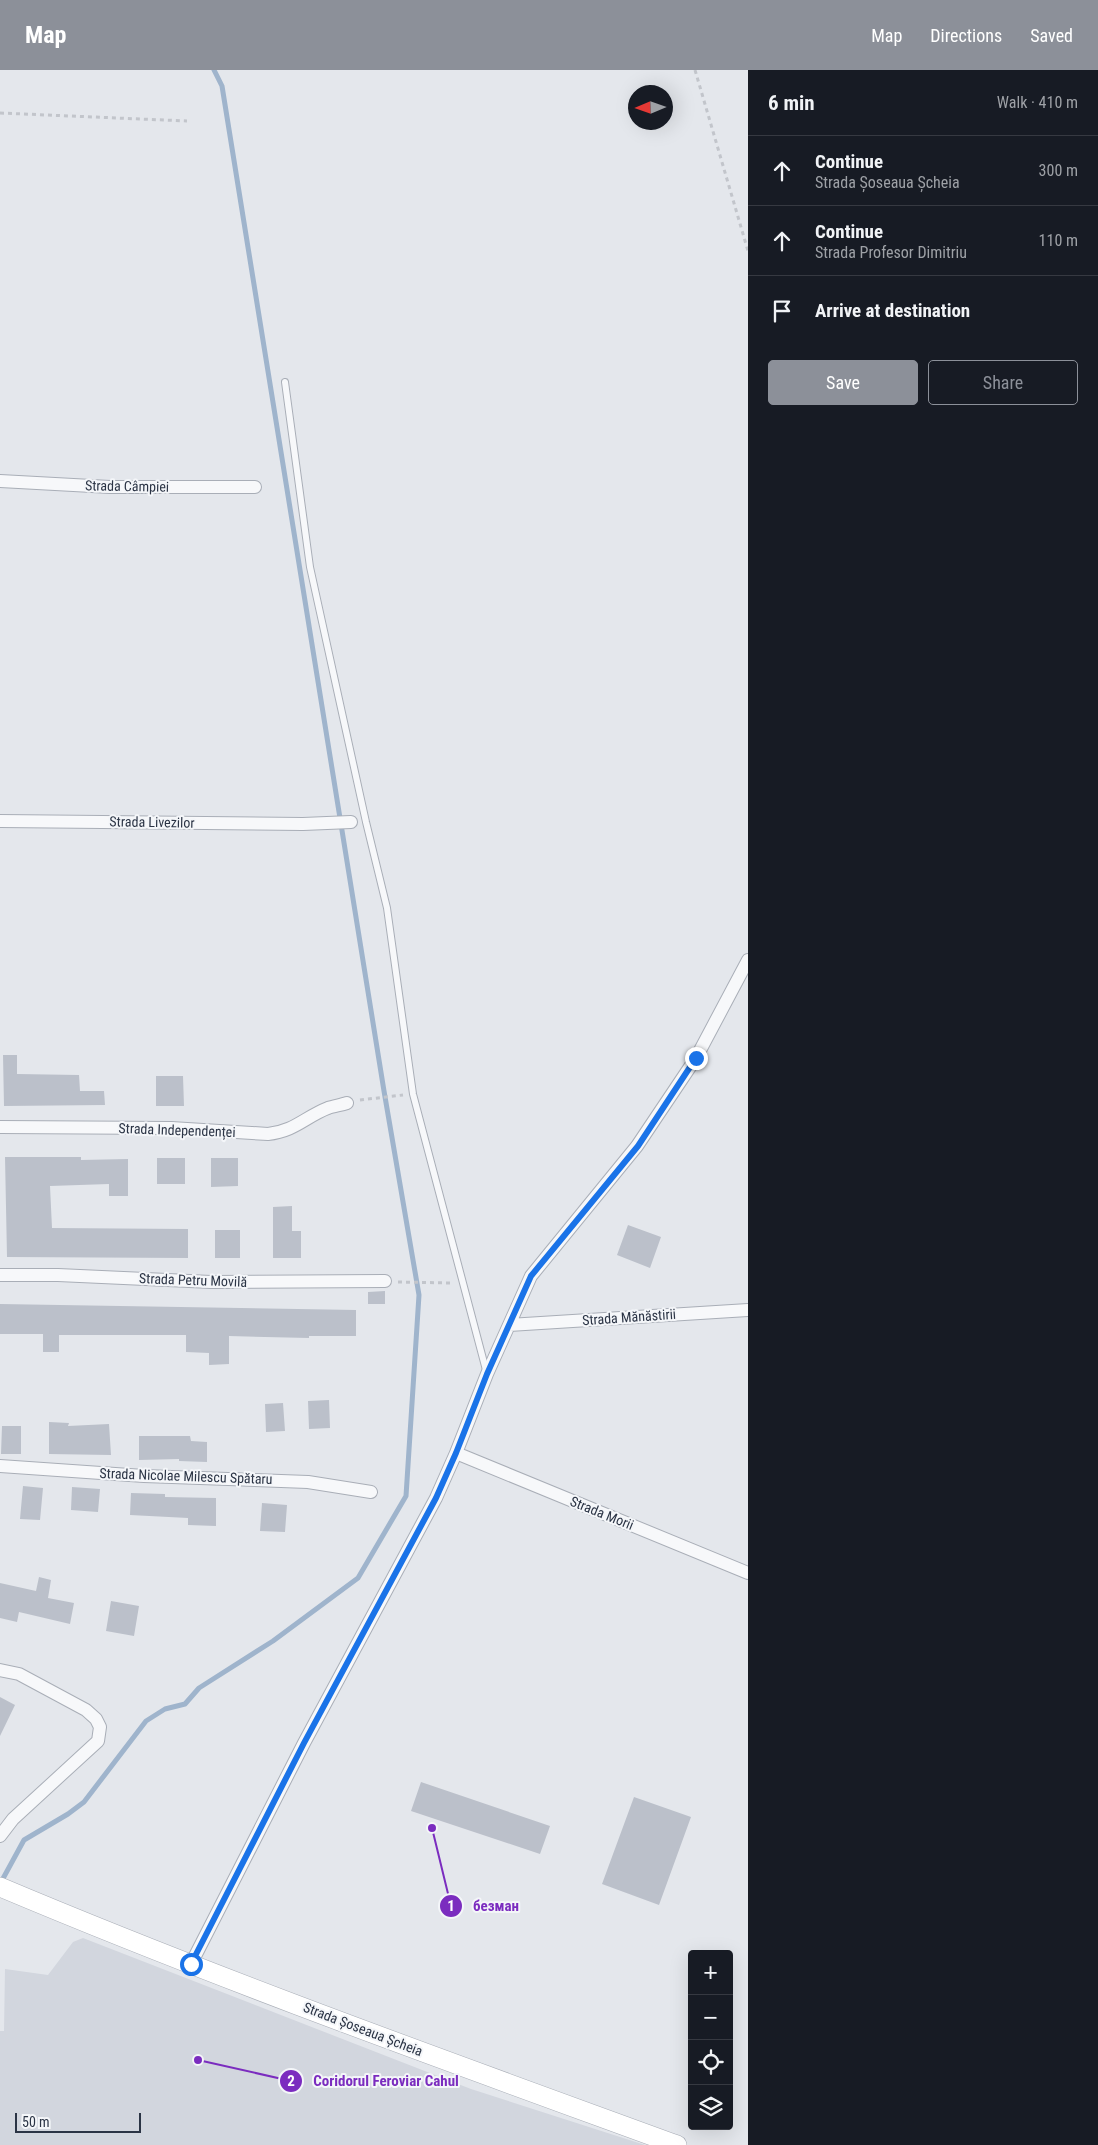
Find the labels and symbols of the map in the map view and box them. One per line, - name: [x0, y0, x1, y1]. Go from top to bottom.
- north arrow: [628, 85, 673, 130]
- street label: Strada Câmpiei: [85, 477, 169, 495]
- street label: Strada Livezilor: [109, 813, 195, 831]
- route end: [685, 1047, 708, 1070]
- street label: Strada Independenței: [118, 1120, 236, 1141]
- street label: Strada Petru Movilă: [139, 1270, 247, 1290]
- street label: Strada Mănăstirii: [581, 1306, 677, 1328]
- street label: Strada Nicolae Milescu Spătaru: [99, 1465, 273, 1487]
- street label: Strada Morii: [568, 1493, 636, 1533]
- callout: безман: [438, 1891, 529, 1921]
- text: 1: [447, 1897, 455, 1915]
- text: безман: [473, 1897, 519, 1915]
- route start: [180, 1953, 203, 1976]
- street label: Strada Șoseaua Șcheia: [301, 1999, 425, 2060]
- callout: Coridorul Feroviar Cahul: [278, 2066, 469, 2096]
- text: 2: [287, 2072, 295, 2090]
- text: Coridorul Feroviar Cahul: [313, 2072, 459, 2090]
- scale bar: [15, 2110, 141, 2133]

